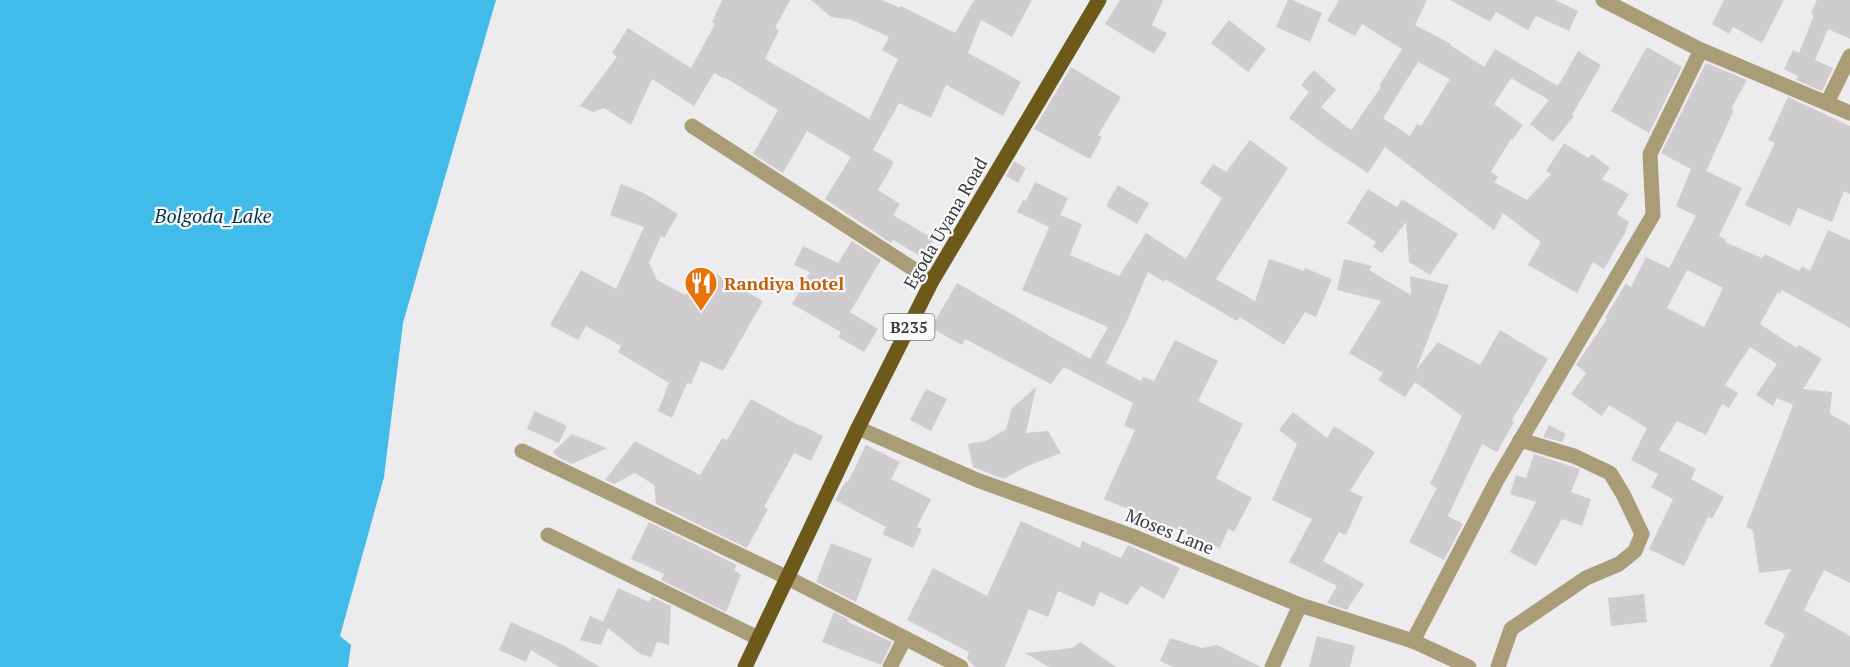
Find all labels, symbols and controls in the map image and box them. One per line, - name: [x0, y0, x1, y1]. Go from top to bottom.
- street label: Egoda Uyana Road: [898, 153, 992, 293]
- water label: Bolgoda_Lake: [153, 202, 272, 229]
- restaurant icon: Randiya hotel: [683, 265, 719, 312]
- place label: Randiya hotel: [724, 271, 844, 295]
- road number: B235: [884, 314, 934, 340]
- street label: Moses Lane: [1122, 502, 1218, 560]

